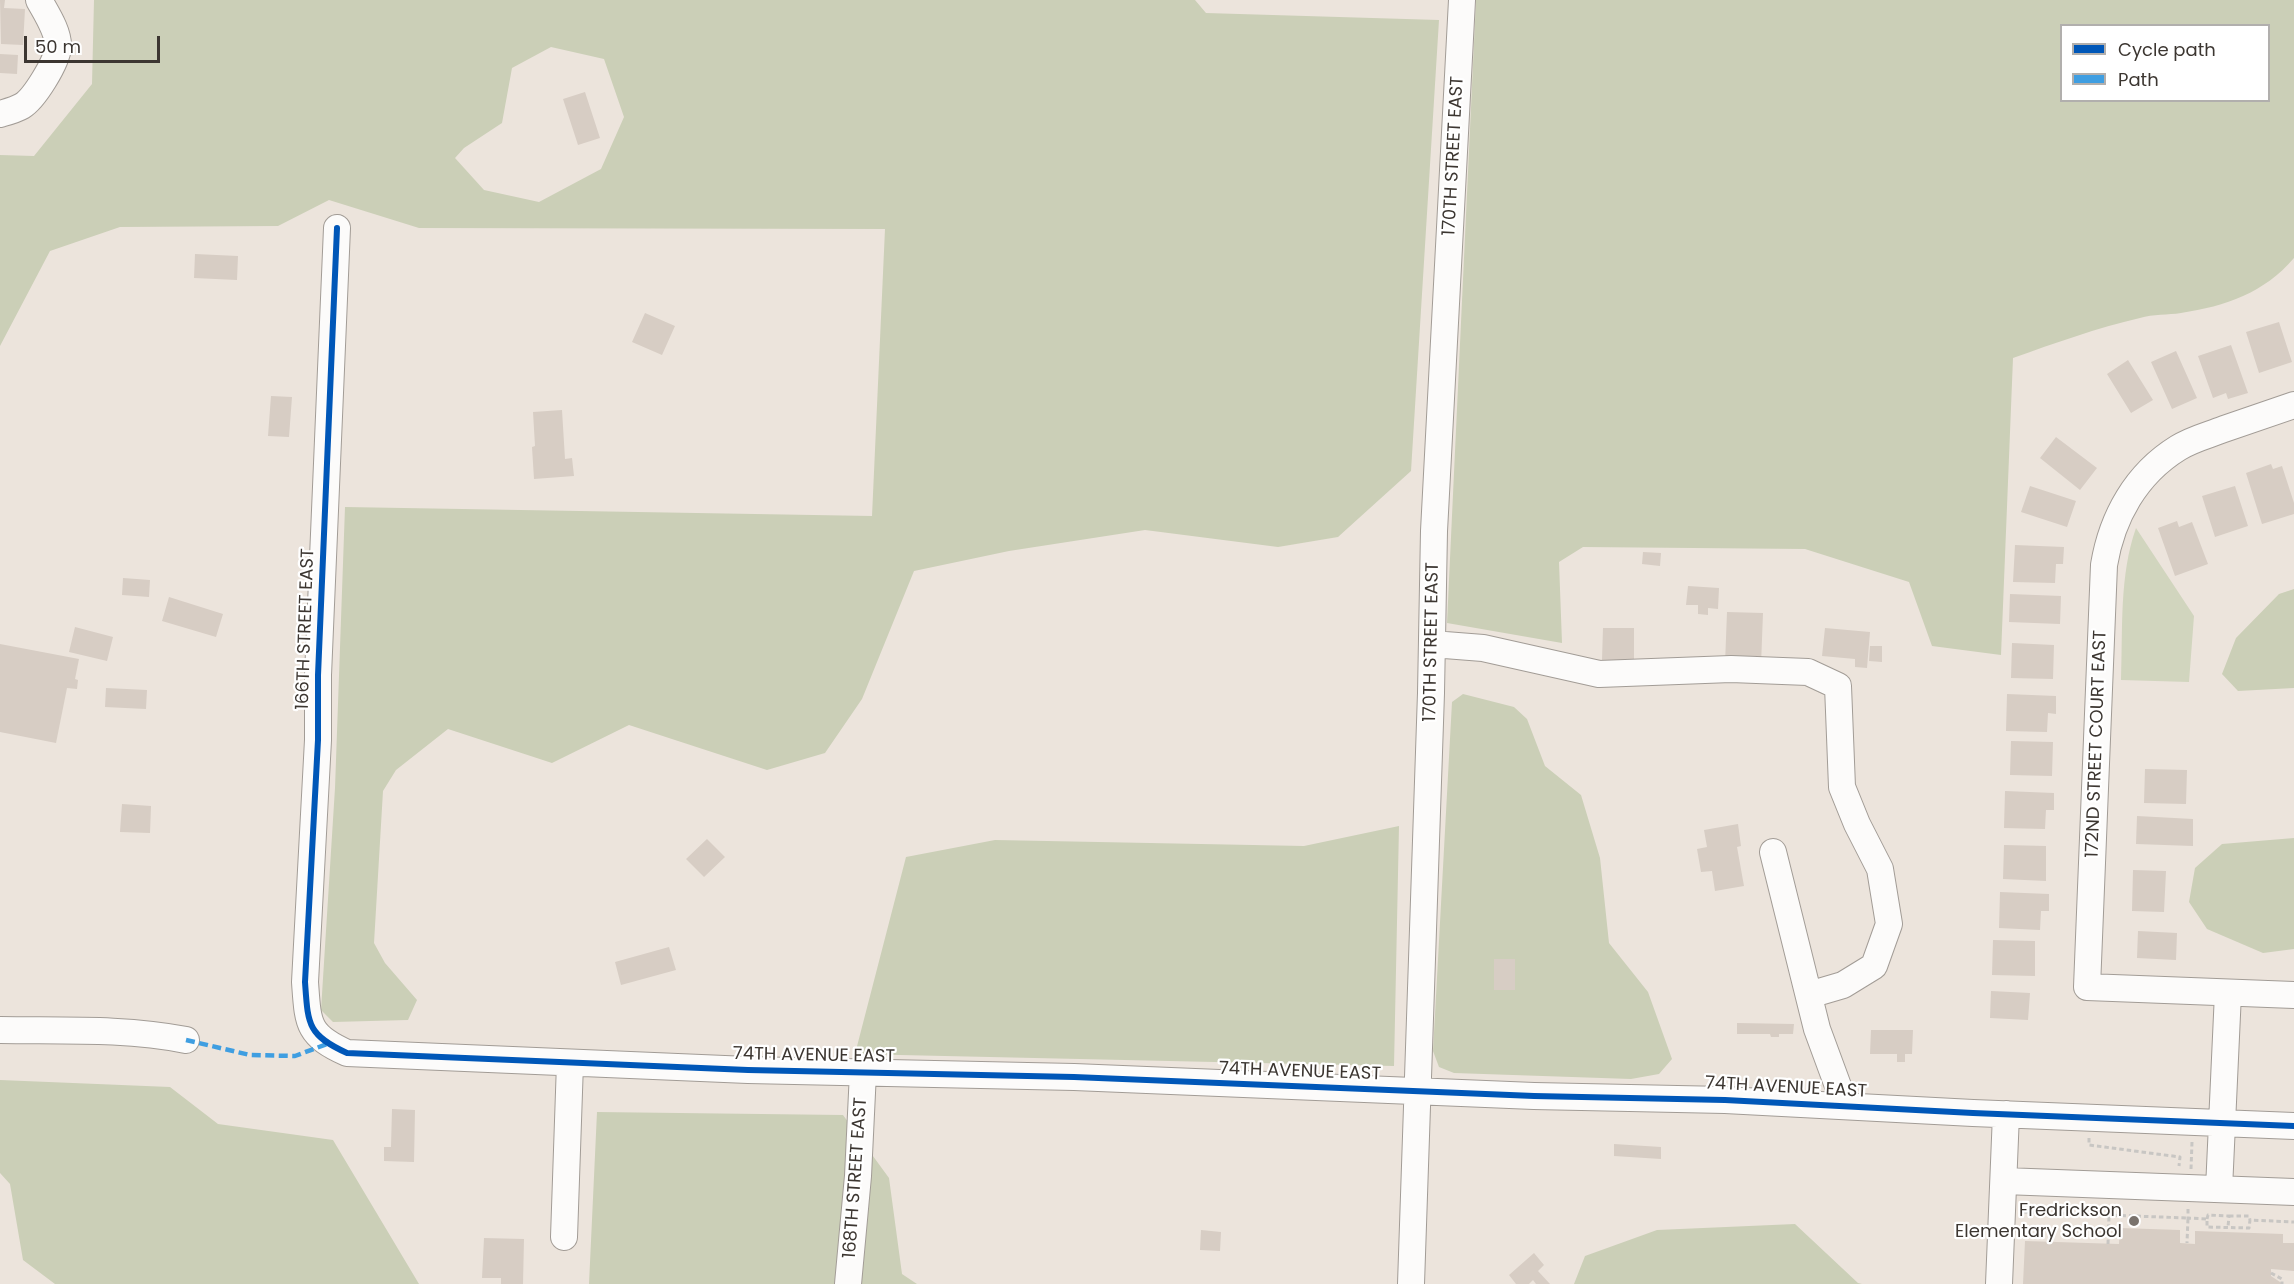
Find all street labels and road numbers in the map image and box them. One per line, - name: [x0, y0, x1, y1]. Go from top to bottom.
- street label: 170TH STREET EAST: [1439, 76, 1469, 236]
- street label: 166TH STREET EAST: [292, 548, 320, 710]
- street label: 170TH STREET EAST: [1420, 562, 1444, 722]
- street label: 172ND STREET COURT EAST: [2082, 630, 2112, 858]
- street label: 74TH AVENUE EAST: [733, 1044, 895, 1068]
- street label: 74TH AVENUE EAST: [1219, 1058, 1381, 1086]
- street label: 74TH AVENUE EAST: [1704, 1073, 1868, 1103]
- street label: 168TH STREET EAST: [840, 1097, 872, 1259]

